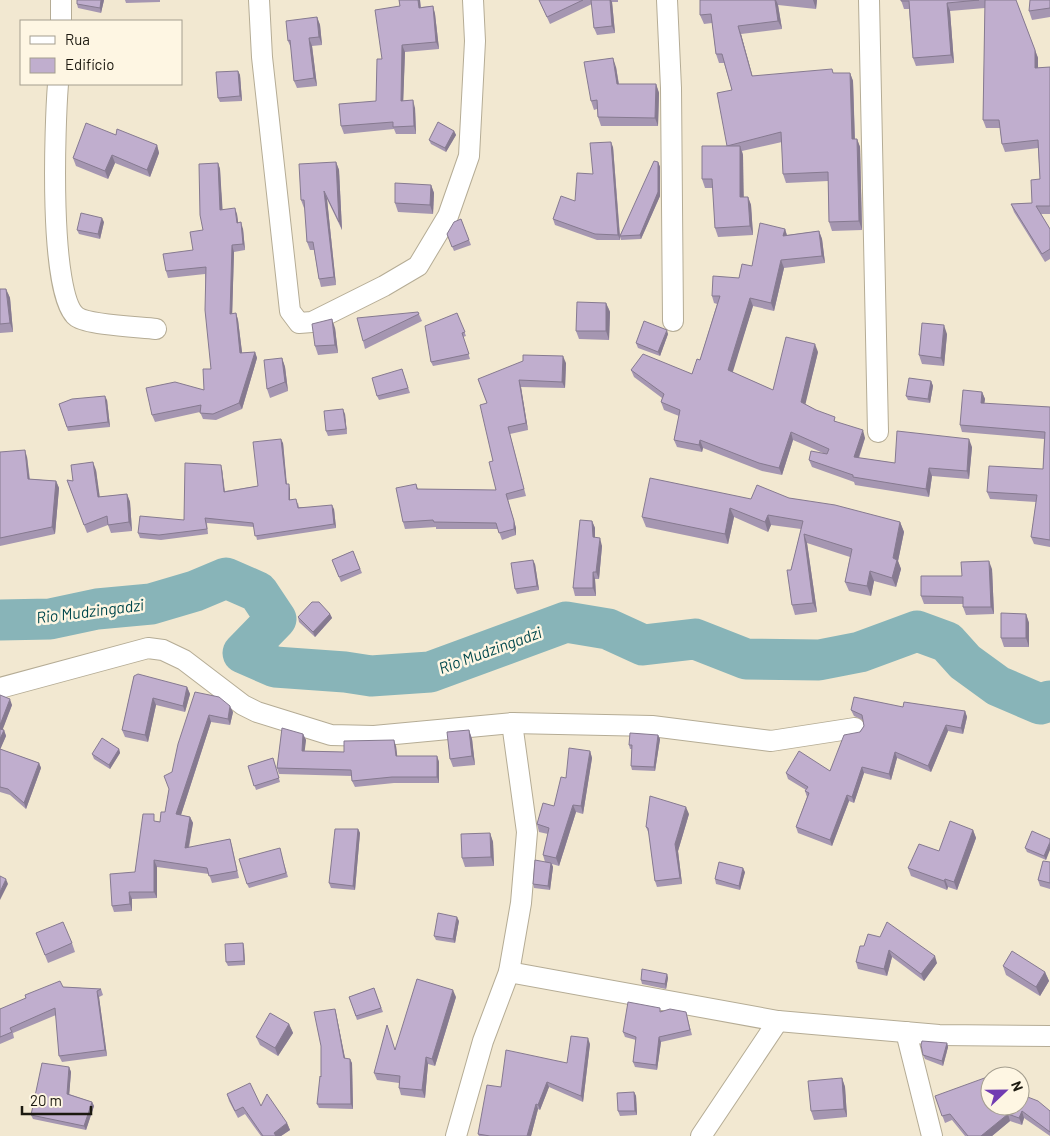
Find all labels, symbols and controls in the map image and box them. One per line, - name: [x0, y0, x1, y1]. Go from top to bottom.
- legend: [20, 20, 182, 85]
- text: Rua: [65, 30, 90, 48]
- text: Edifício: [65, 55, 114, 73]
- water label: Rio Mudzingadzi: [35, 594, 145, 627]
- water label: Rio Mudzingadzi: [436, 622, 544, 677]
- north arrow: [980, 1066, 1030, 1116]
- text: N: [1008, 1078, 1027, 1093]
- scale bar: [22, 1084, 91, 1116]
- text: 20 m: [30, 1091, 62, 1109]

